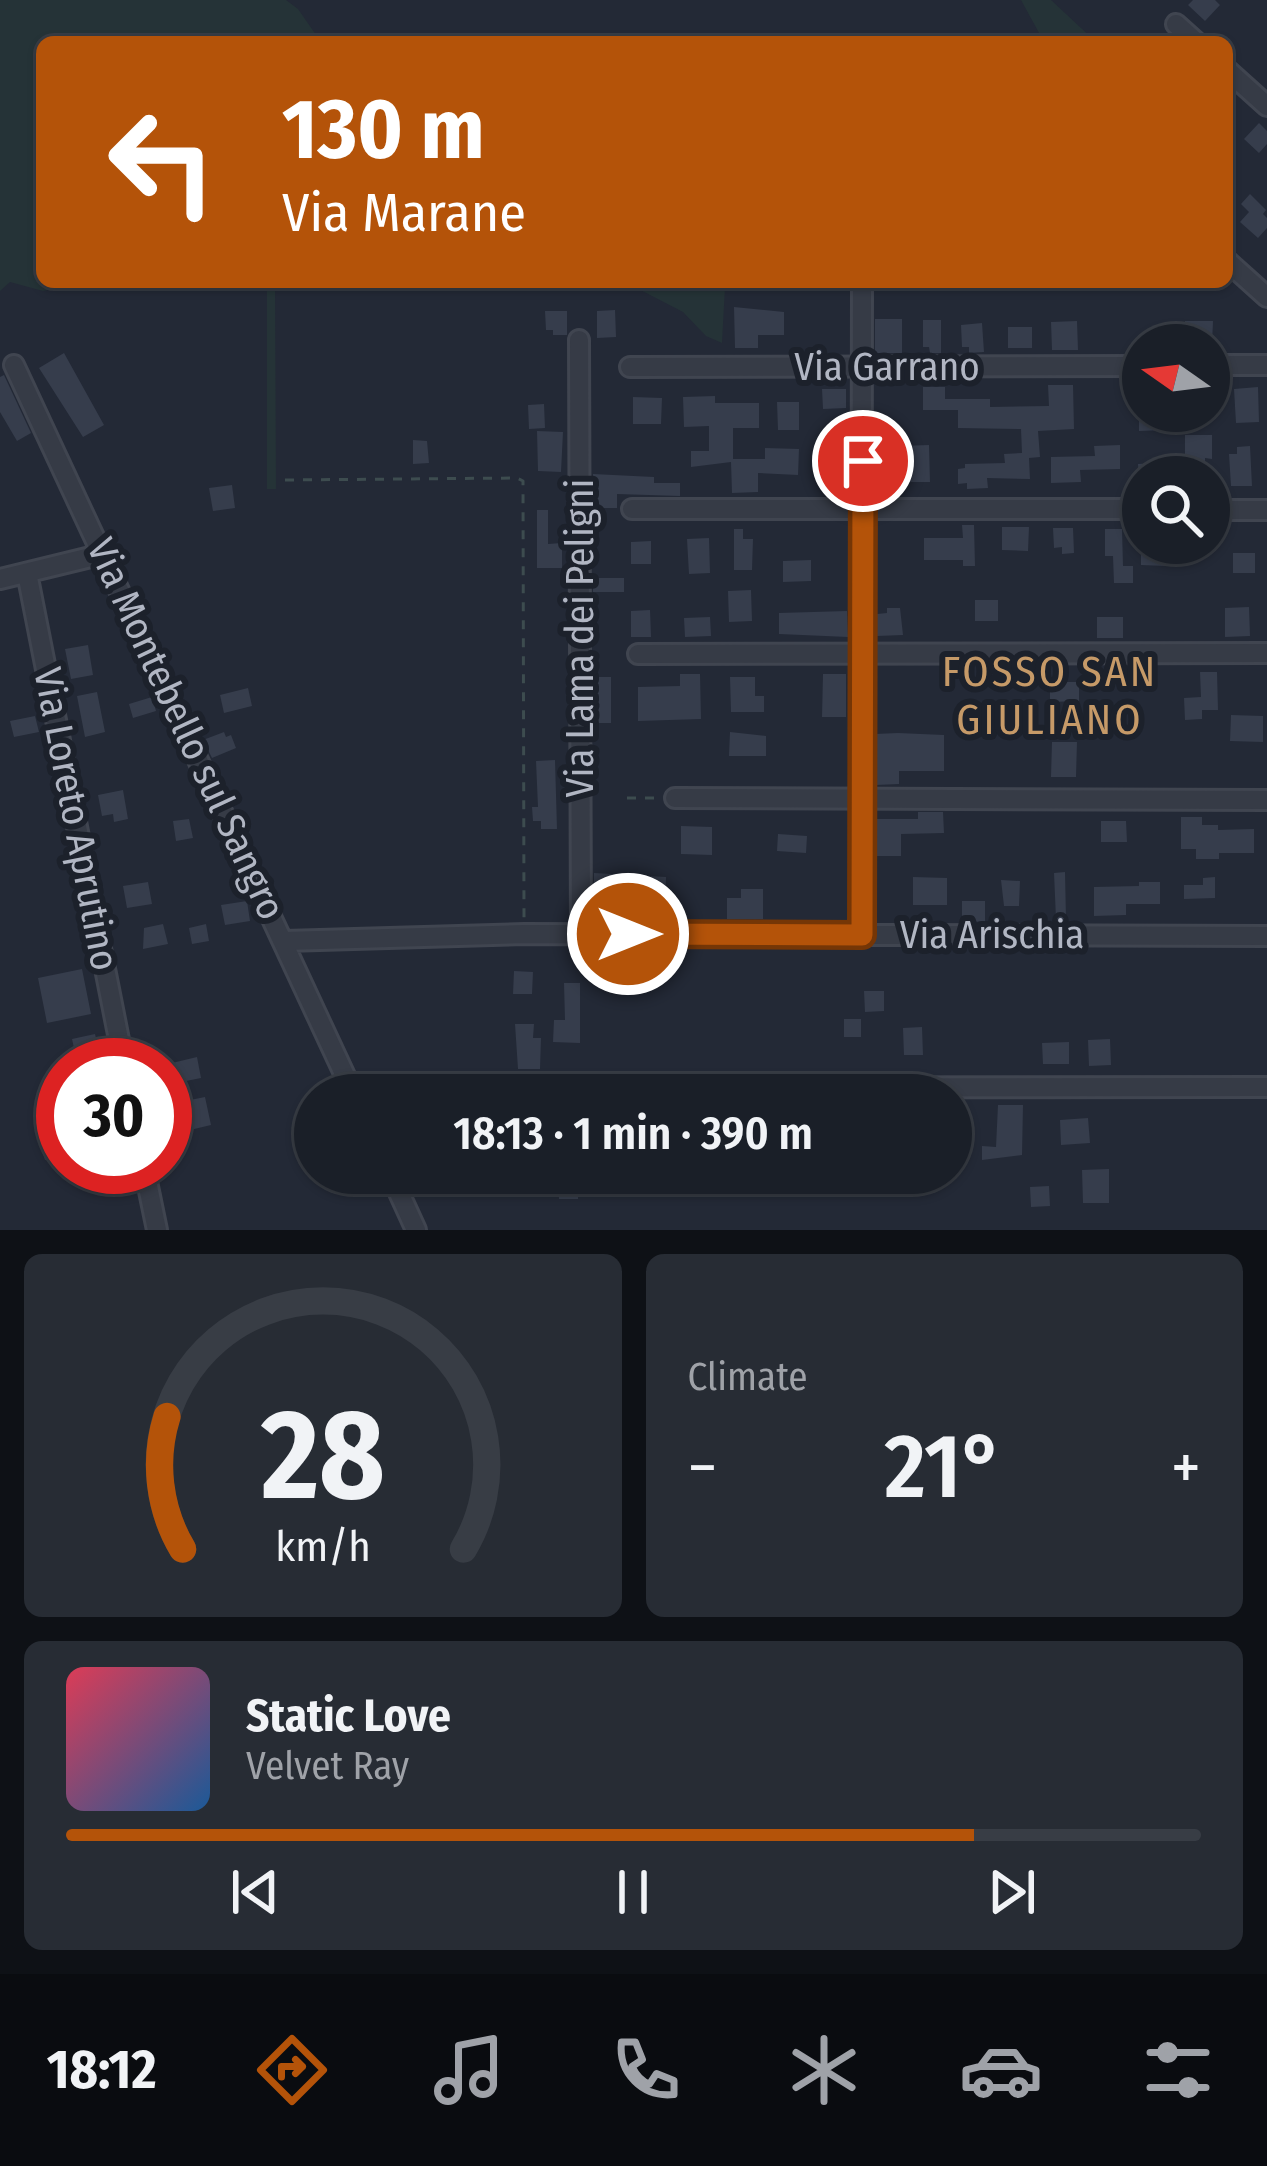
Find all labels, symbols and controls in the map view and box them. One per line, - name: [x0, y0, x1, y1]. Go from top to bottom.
- text: 130 m: [282, 79, 485, 180]
- icon: left: [84, 84, 240, 240]
- text: Via Marane: [282, 181, 526, 245]
- north arrow: [1122, 324, 1230, 432]
- map controls: [1122, 324, 1230, 564]
- street label: Via Garrano: [794, 344, 980, 390]
- pin: [812, 410, 914, 512]
- icon: arrive: [830, 428, 896, 494]
- button: search: [1122, 456, 1230, 564]
- street label: Via Lama dei Peligni: [557, 479, 603, 797]
- street label: Via Montebello sul Sangro: [77, 531, 295, 927]
- district label: FOSSO SAN GIULIANO: [942, 647, 1158, 745]
- street label: Via Loreto Aprutino: [24, 664, 128, 974]
- position arrow: [565, 871, 691, 997]
- street label: Via Arischia: [900, 912, 1084, 958]
- speed limit sign: 30: [36, 1038, 192, 1194]
- text: 18:13 · 1 min · 390 m: [453, 1107, 813, 1161]
- text: Climate: [688, 1354, 808, 1400]
- text: 28: [260, 1381, 385, 1531]
- text: 21°: [884, 1413, 1004, 1521]
- text: −: [688, 1428, 717, 1507]
- text: +: [1171, 1428, 1201, 1507]
- text: km/h: [275, 1520, 371, 1571]
- text: Static Love: [246, 1689, 451, 1743]
- text: Velvet Ray: [246, 1743, 409, 1789]
- icon: previous: [222, 1859, 288, 1925]
- icon: pause: [600, 1859, 666, 1925]
- icon: next: [979, 1859, 1045, 1925]
- icon: directions: [250, 2028, 334, 2112]
- icon: music: [427, 2028, 511, 2112]
- icon: phone: [604, 2028, 688, 2112]
- icon: climate: [782, 2028, 866, 2112]
- icon: car: [959, 2028, 1043, 2112]
- icon: filters: [1136, 2028, 1220, 2112]
- text: 18:12: [47, 2038, 156, 2102]

